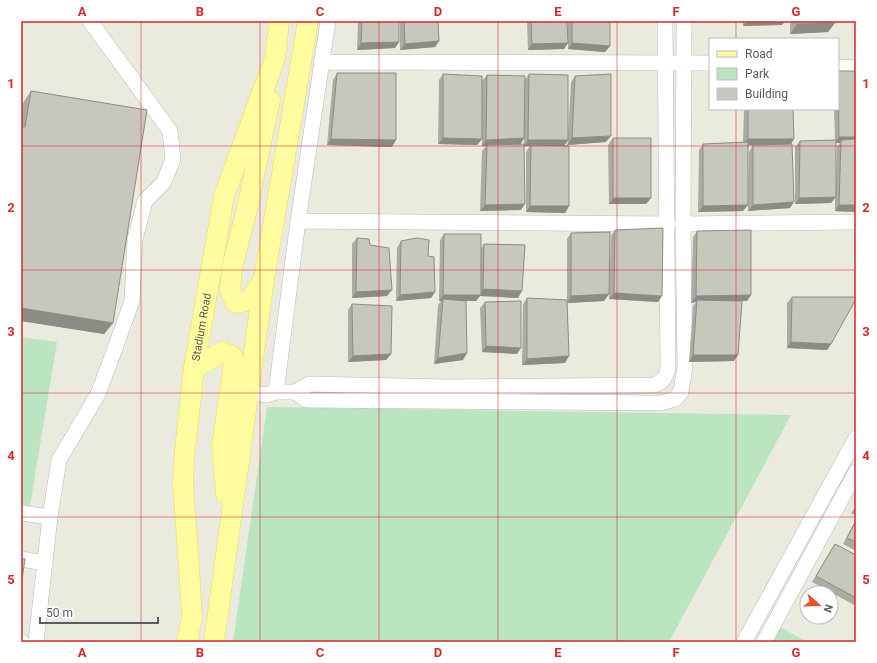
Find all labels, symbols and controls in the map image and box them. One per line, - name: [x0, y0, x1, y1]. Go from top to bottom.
- text: A: [78, 4, 87, 19]
- text: B: [196, 4, 204, 19]
- text: C: [316, 4, 325, 19]
- text: D: [434, 4, 442, 19]
- text: E: [554, 4, 562, 19]
- text: F: [672, 4, 680, 19]
- text: G: [792, 4, 801, 19]
- legend: [709, 38, 839, 110]
- text: Road: [745, 47, 773, 61]
- text: Park: [745, 67, 770, 81]
- text: 1: [7, 76, 15, 91]
- text: 1: [862, 76, 870, 91]
- text: Building: [745, 87, 788, 101]
- text: 2: [7, 200, 15, 215]
- text: 2: [862, 200, 870, 215]
- street label: Stadium Road: [189, 292, 214, 362]
- text: 3: [7, 324, 15, 339]
- text: 3: [862, 324, 870, 339]
- text: 4: [7, 448, 15, 463]
- text: 4: [862, 448, 870, 463]
- text: 5: [7, 572, 15, 587]
- text: 5: [862, 572, 870, 587]
- north arrow: [799, 585, 839, 625]
- scale bar: [40, 599, 158, 625]
- text: N: [820, 602, 835, 614]
- text: 50 m: [46, 606, 73, 620]
- text: A: [78, 645, 87, 660]
- text: B: [196, 645, 204, 660]
- text: C: [316, 645, 325, 660]
- text: D: [434, 645, 442, 660]
- text: E: [554, 645, 562, 660]
- text: F: [672, 645, 680, 660]
- text: G: [792, 645, 801, 660]

